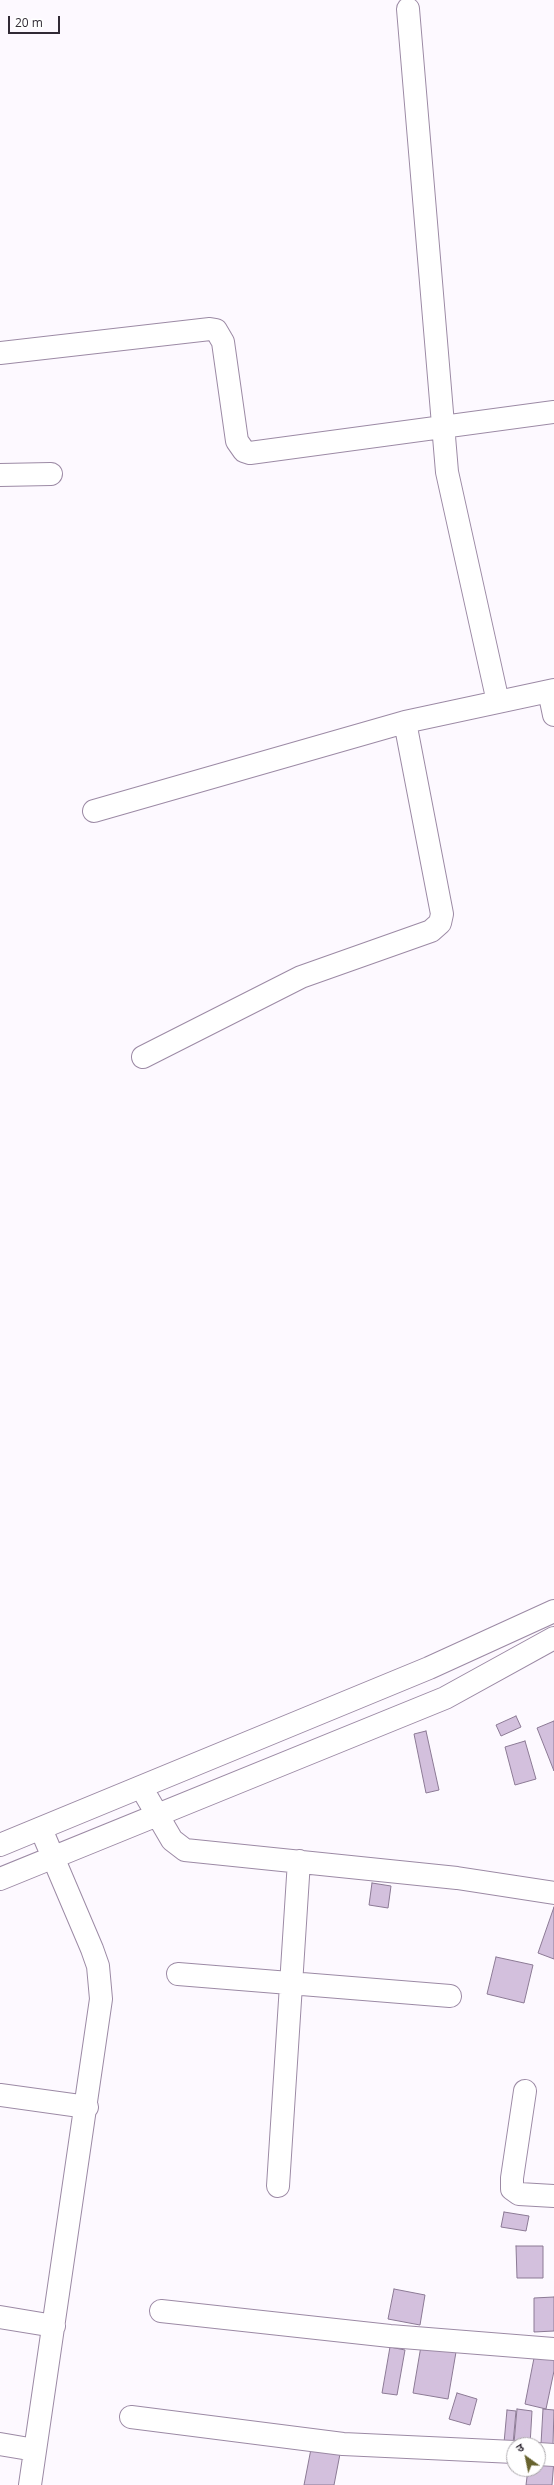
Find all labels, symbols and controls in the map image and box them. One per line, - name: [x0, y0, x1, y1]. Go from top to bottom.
- scale bar: [10, 8, 62, 34]
- text: 20 m: [15, 14, 43, 31]
- north arrow: [506, 2437, 546, 2477]
- text: उ: [513, 2439, 527, 2455]

